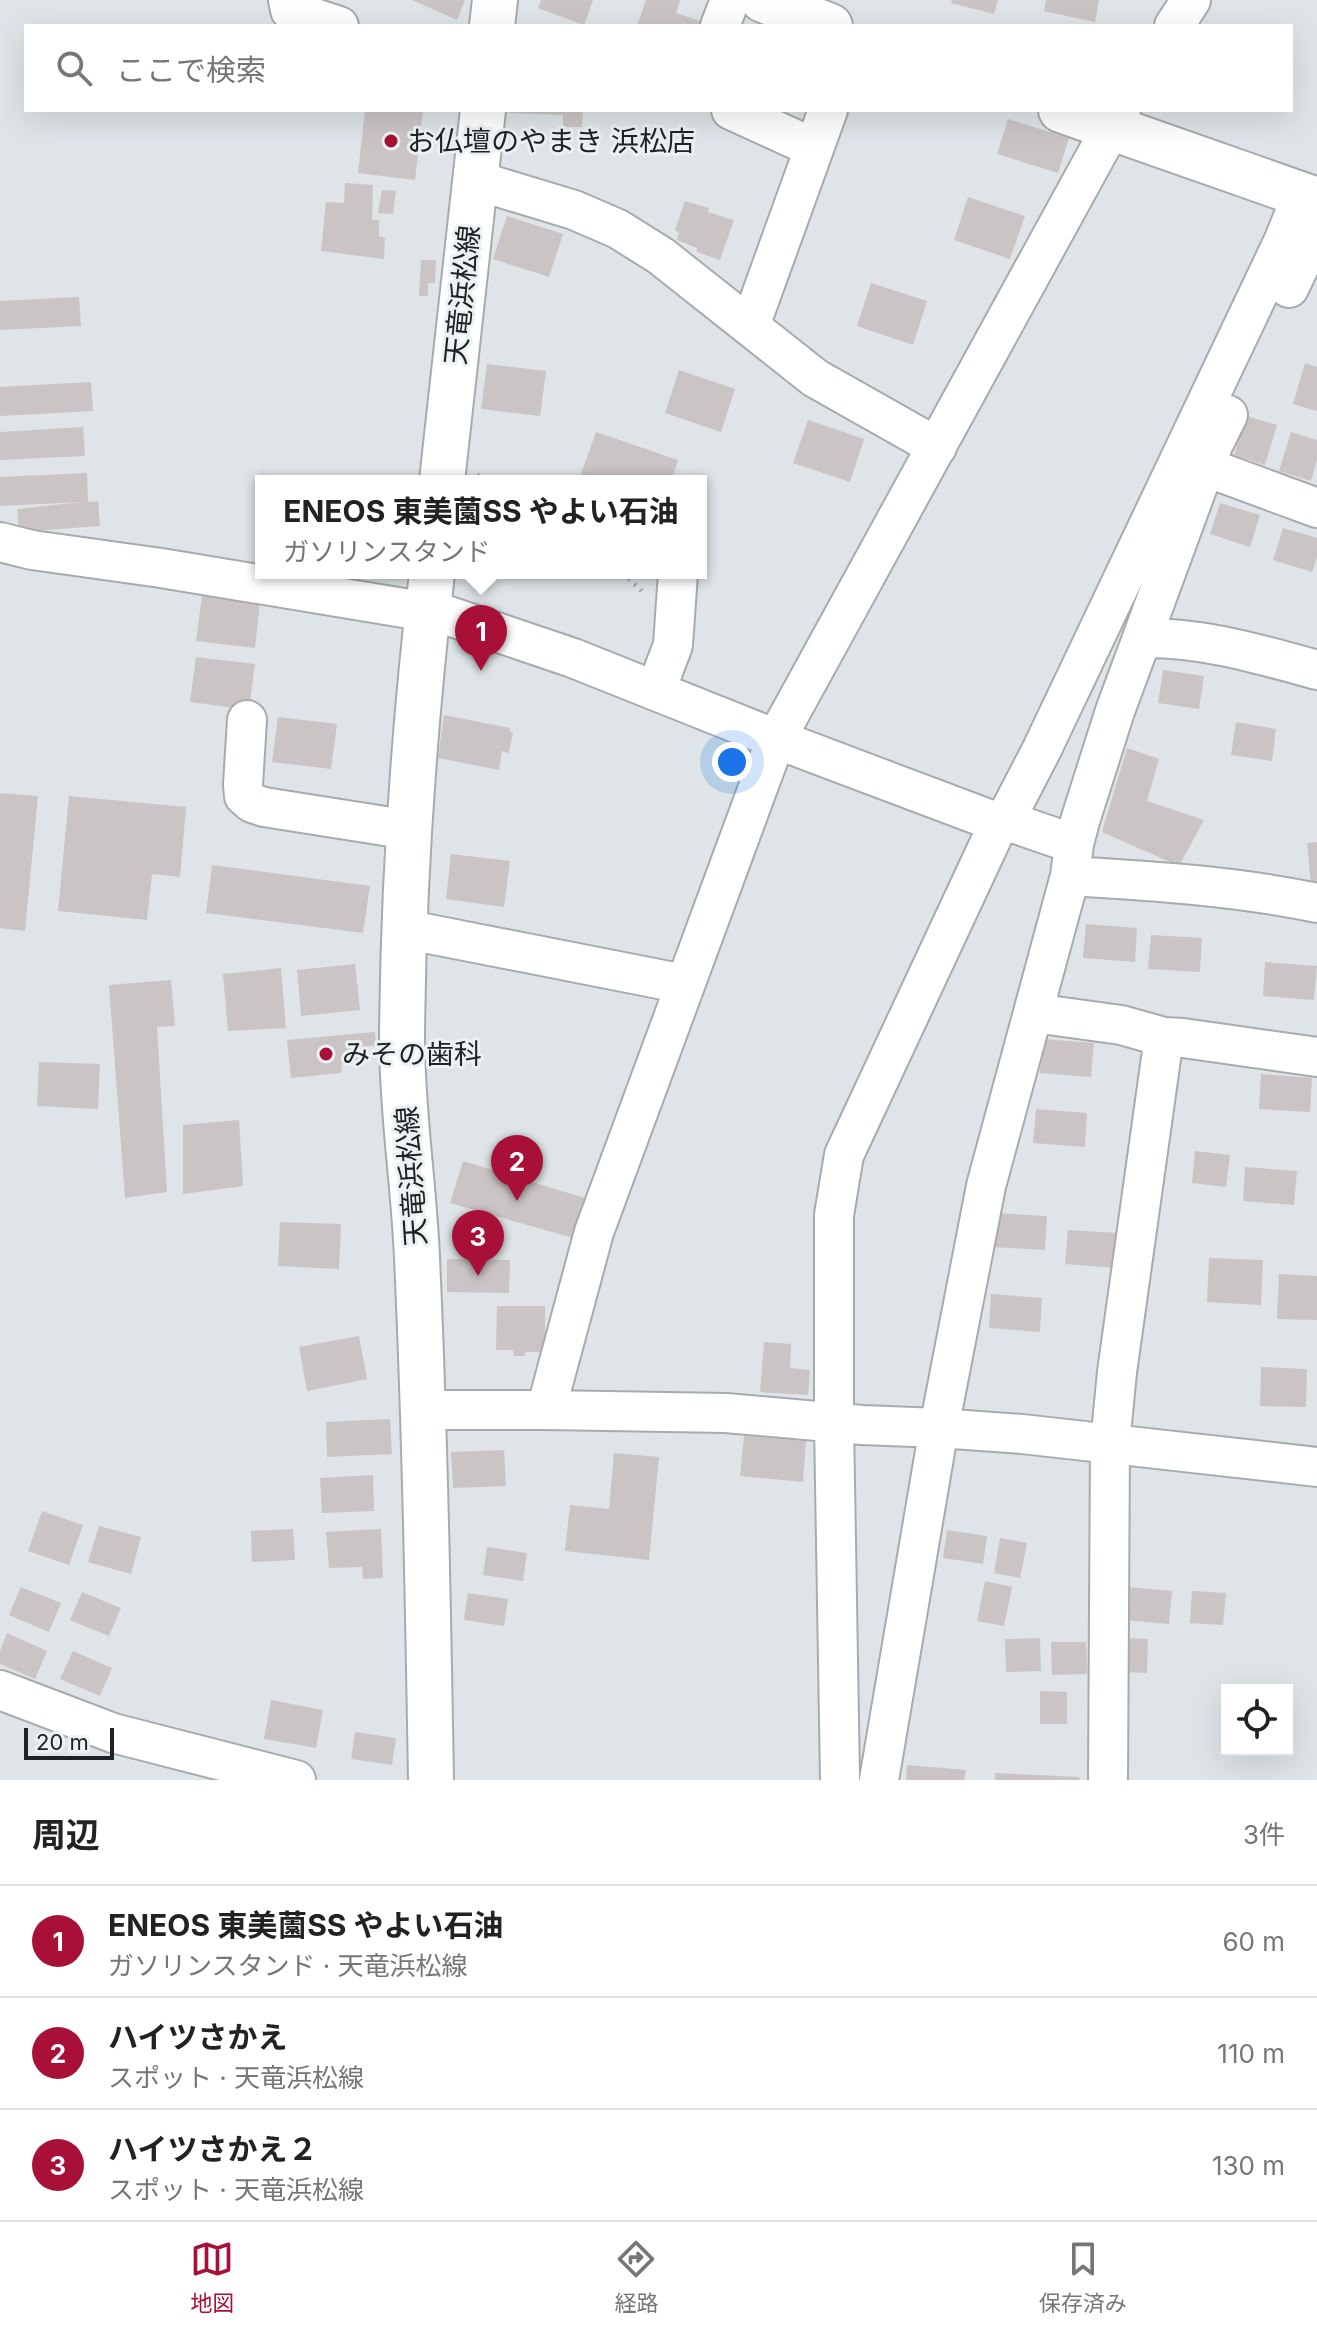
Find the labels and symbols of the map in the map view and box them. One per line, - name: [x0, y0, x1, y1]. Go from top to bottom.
- place label: お仏壇のやまき 浜松店: [407, 124, 695, 158]
- marker: お仏壇のやまき 浜松店: [382, 132, 400, 150]
- street label: 天竜浜松線: [438, 224, 486, 366]
- pin: 1: [455, 605, 507, 671]
- your location: [712, 742, 752, 782]
- place label: みその歯科: [342, 1037, 482, 1071]
- marker: みその歯科: [317, 1045, 335, 1063]
- street label: 天竜浜松線: [389, 1105, 433, 1247]
- pin: 2: [491, 1135, 543, 1201]
- pin: 3: [452, 1210, 504, 1276]
- scale bar: [24, 1724, 114, 1760]

